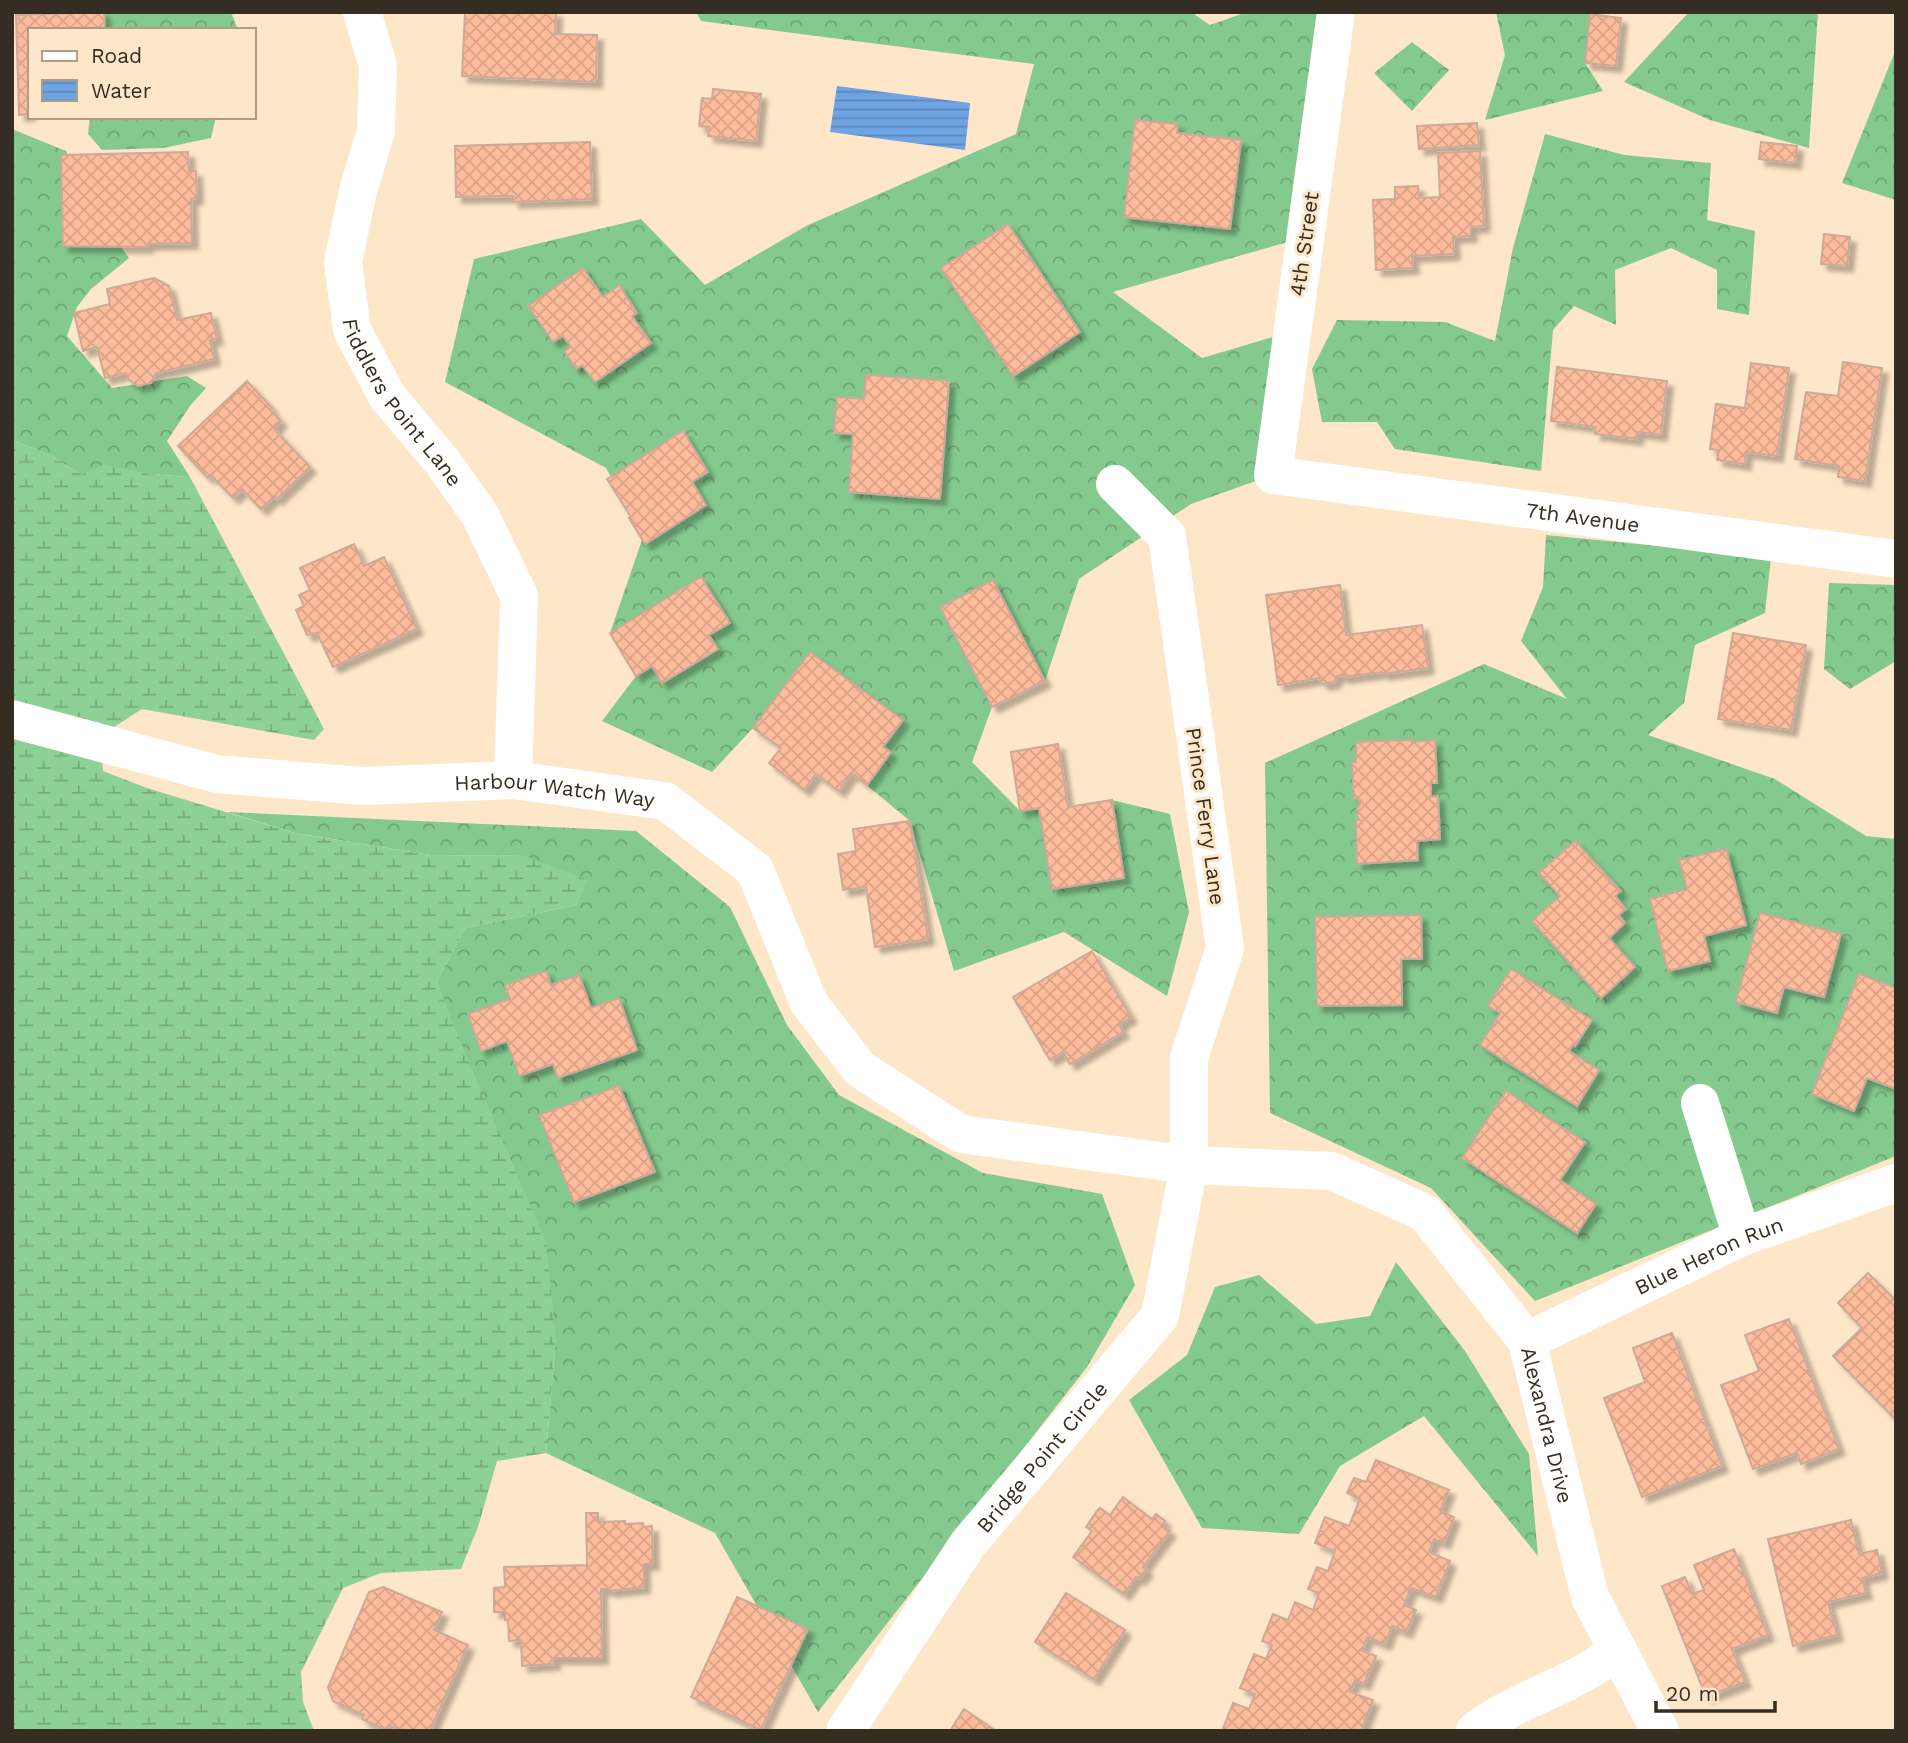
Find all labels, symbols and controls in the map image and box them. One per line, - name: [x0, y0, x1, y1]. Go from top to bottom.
- legend: [28, 28, 256, 119]
- text: Road: [91, 43, 142, 68]
- text: Water: [91, 78, 152, 103]
- street label: 4th Street: [1284, 190, 1324, 298]
- street label: Fiddlers Point Lane: [338, 317, 468, 491]
- street label: 7th Avenue: [1525, 497, 1641, 537]
- street label: Prince Ferry Lane: [1181, 726, 1231, 906]
- street label: Harbour Watch Way: [454, 767, 657, 812]
- street label: Blue Heron Run: [1630, 1211, 1786, 1300]
- street label: Alexandra Drive: [1516, 1344, 1579, 1506]
- street label: Bridge Point Circle: [971, 1376, 1112, 1537]
- scale bar: [1656, 1670, 1775, 1714]
- text: 20 m: [1666, 1681, 1718, 1706]

